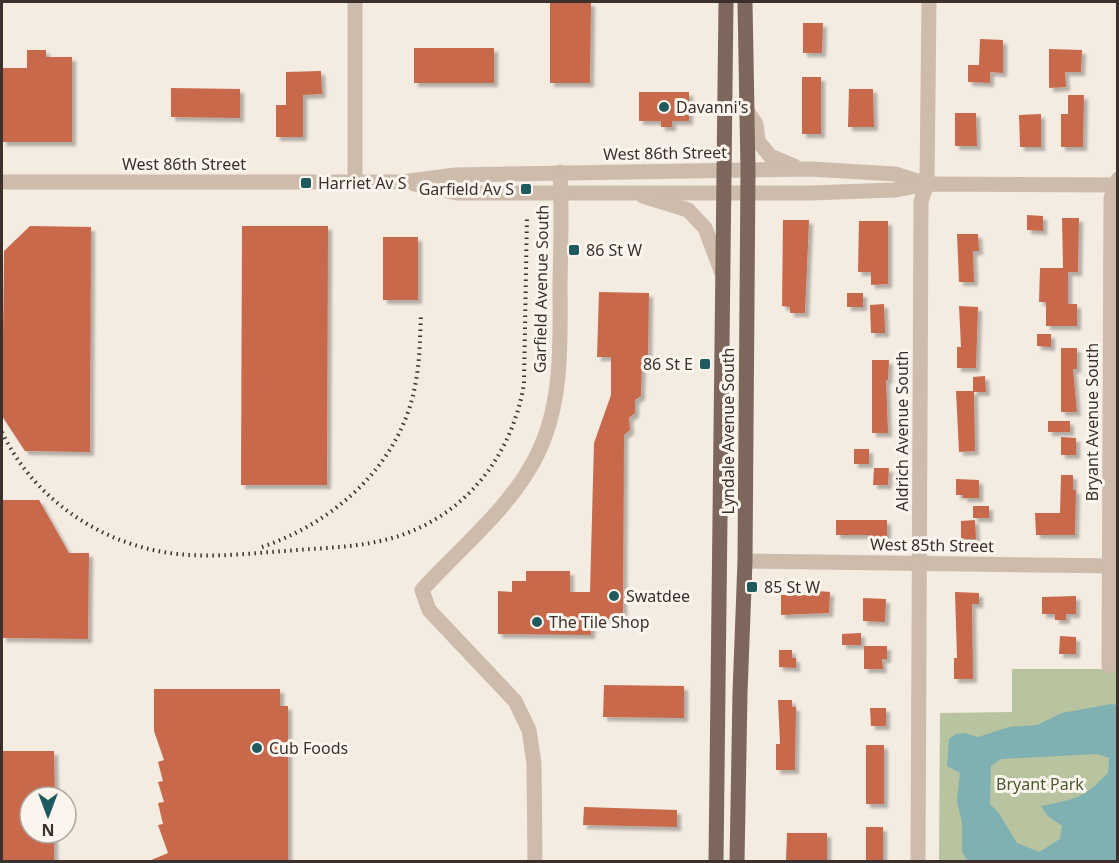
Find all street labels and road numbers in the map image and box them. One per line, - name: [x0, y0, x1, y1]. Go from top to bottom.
- street label: West 86th Street: [603, 141, 727, 165]
- street label: West 86th Street: [122, 153, 246, 175]
- street label: Garfield Avenue South: [529, 205, 553, 373]
- street label: Bryant Avenue South: [1081, 343, 1103, 501]
- street label: Lyndale Avenue South: [717, 348, 739, 514]
- street label: Aldrich Avenue South: [891, 350, 913, 512]
- street label: West 85th Street: [870, 533, 994, 557]

